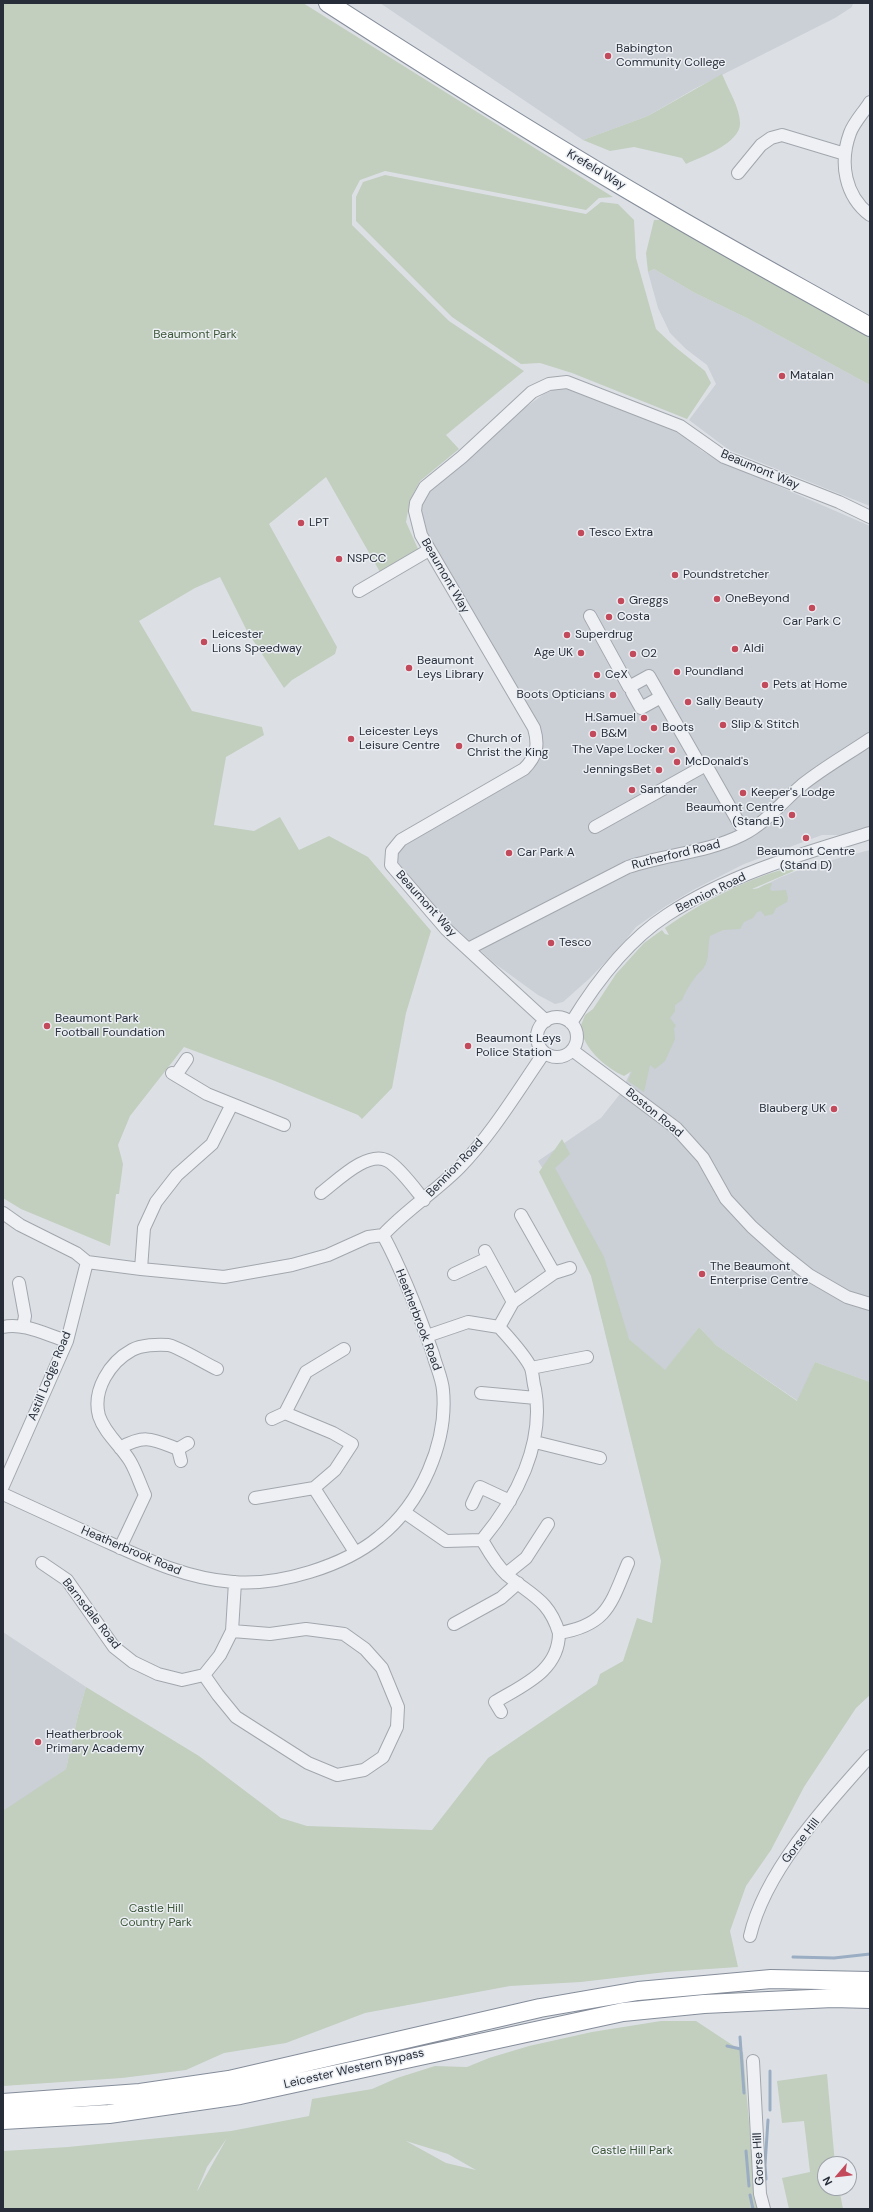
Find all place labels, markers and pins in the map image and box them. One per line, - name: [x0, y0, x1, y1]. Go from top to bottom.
- place label: Babington Community College: [616, 42, 725, 70]
- marker: Babington Community College: [603, 51, 613, 61]
- place label: Matalan: [790, 369, 834, 383]
- marker: Matalan: [777, 371, 787, 381]
- place label: LPT: [309, 516, 329, 530]
- marker: LPT: [296, 518, 306, 528]
- place label: Tesco Extra: [589, 526, 653, 540]
- marker: Tesco Extra: [576, 528, 586, 538]
- place label: NSPCC: [347, 552, 386, 566]
- marker: NSPCC: [334, 554, 344, 564]
- place label: Poundstretcher: [683, 568, 769, 582]
- marker: Poundstretcher: [670, 570, 680, 580]
- place label: OneBeyond: [725, 592, 789, 606]
- place label: Greggs: [629, 594, 669, 608]
- marker: OneBeyond: [712, 594, 722, 604]
- marker: Greggs: [616, 596, 626, 606]
- marker: Car Park C: [807, 603, 817, 613]
- place label: Costa: [617, 610, 650, 624]
- marker: Costa: [604, 612, 614, 622]
- place label: Car Park C: [783, 615, 841, 629]
- place label: Leicester Lions Speedway: [212, 628, 302, 656]
- place label: Superdrug: [575, 628, 633, 642]
- marker: Superdrug: [562, 630, 572, 640]
- marker: Leicester Lions Speedway: [199, 637, 209, 647]
- place label: Aldi: [743, 642, 764, 656]
- marker: Aldi: [730, 644, 740, 654]
- place label: Age UK: [534, 646, 573, 660]
- place label: O2: [641, 647, 657, 661]
- marker: Age UK: [576, 648, 586, 658]
- marker: O2: [628, 649, 638, 659]
- place label: Beaumont Leys Library: [417, 654, 484, 682]
- marker: Beaumont Leys Library: [404, 663, 414, 673]
- place label: Poundland: [685, 665, 744, 679]
- marker: Poundland: [672, 667, 682, 677]
- place label: CeX: [605, 668, 628, 682]
- marker: CeX: [592, 670, 602, 680]
- place label: Pets at Home: [773, 678, 847, 692]
- marker: Pets at Home: [760, 680, 770, 690]
- place label: Boots Opticians: [517, 688, 605, 702]
- marker: Boots Opticians: [608, 690, 618, 700]
- place label: Sally Beauty: [696, 695, 764, 709]
- marker: Sally Beauty: [683, 697, 693, 707]
- place label: H.Samuel: [585, 711, 636, 725]
- marker: H.Samuel: [639, 713, 649, 723]
- place label: Slip & Stitch: [731, 718, 799, 732]
- marker: Slip & Stitch: [718, 720, 728, 730]
- place label: Boots: [662, 721, 694, 735]
- marker: Boots: [649, 723, 659, 733]
- place label: Leicester Leys Leisure Centre: [359, 725, 440, 753]
- place label: B&M: [601, 727, 627, 741]
- marker: B&M: [588, 729, 598, 739]
- place label: Church of Christ the King: [467, 732, 549, 760]
- marker: Leicester Leys Leisure Centre: [346, 734, 356, 744]
- marker: Church of Christ the King: [454, 741, 464, 751]
- place label: The Vape Locker: [572, 743, 664, 757]
- marker: The Vape Locker: [667, 745, 677, 755]
- place label: McDonald's: [685, 755, 749, 769]
- marker: McDonald's: [672, 757, 682, 767]
- place label: JenningsBet: [583, 763, 651, 777]
- marker: JenningsBet: [654, 765, 664, 775]
- place label: Santander: [640, 783, 697, 797]
- marker: Santander: [627, 785, 637, 795]
- place label: Keeper's Lodge: [751, 786, 835, 800]
- marker: Keeper's Lodge: [738, 788, 748, 798]
- place label: Beaumont Centre (Stand E): [686, 801, 784, 829]
- marker: Beaumont Centre (Stand E): [787, 810, 797, 820]
- marker: Beaumont Centre (Stand D): [801, 833, 811, 843]
- place label: Beaumont Centre (Stand D): [757, 845, 855, 873]
- place label: Car Park A: [517, 846, 575, 860]
- marker: Car Park A: [504, 848, 514, 858]
- place label: Tesco: [559, 936, 591, 950]
- marker: Tesco: [546, 938, 556, 948]
- place label: Beaumont Park Football Foundation: [55, 1012, 165, 1040]
- marker: Beaumont Park Football Foundation: [42, 1021, 52, 1031]
- place label: Beaumont Leys Police Station: [476, 1032, 561, 1060]
- marker: Beaumont Leys Police Station: [463, 1041, 473, 1051]
- place label: Blauberg UK: [759, 1102, 826, 1116]
- marker: Blauberg UK: [829, 1104, 839, 1114]
- place label: The Beaumont Enterprise Centre: [710, 1260, 808, 1288]
- marker: The Beaumont Enterprise Centre: [697, 1269, 707, 1279]
- place label: Heatherbrook Primary Academy: [46, 1728, 144, 1756]
- marker: Heatherbrook Primary Academy: [33, 1737, 43, 1747]

